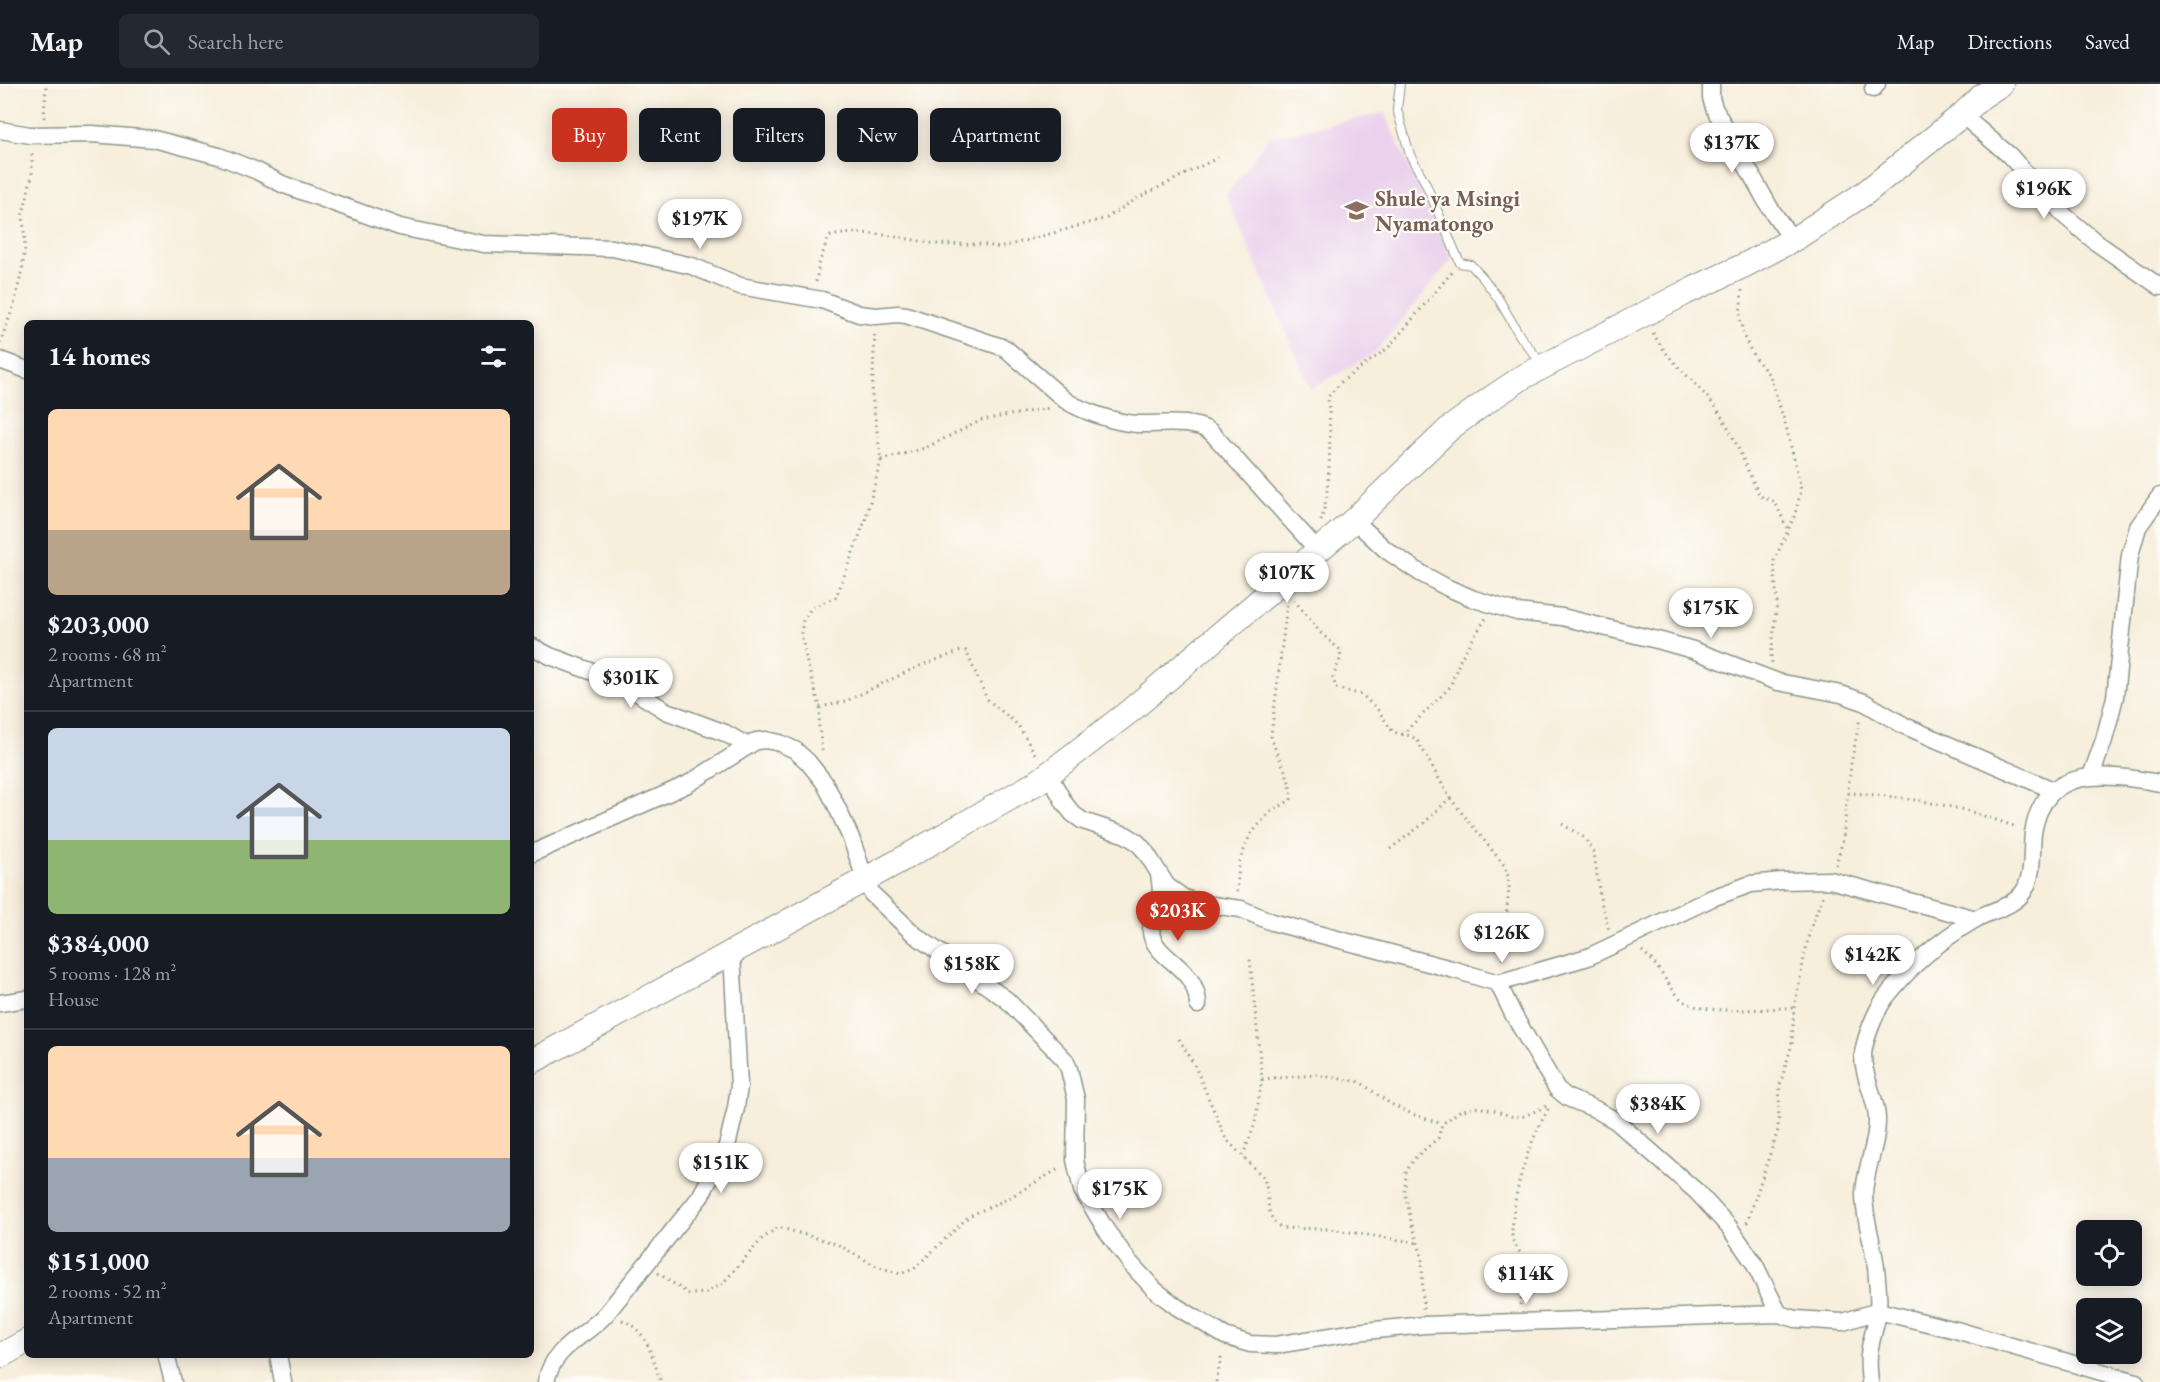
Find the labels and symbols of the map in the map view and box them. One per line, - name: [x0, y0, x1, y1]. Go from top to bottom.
- pin: $137K: [1690, 123, 1774, 174]
- pin: $196K: [2002, 169, 2086, 220]
- place label: Shule ya Msingi Nyamatongo: [1375, 184, 1521, 238]
- school or university icon: Shule ya Msingi Nyamatongo: [1344, 198, 1370, 224]
- pin: $197K: [658, 199, 742, 250]
- pin: $107K: [1245, 553, 1329, 604]
- pin: $175K: [1669, 588, 1753, 639]
- pin: $301K: [589, 658, 673, 709]
- pin: $203K: [1136, 891, 1220, 942]
- pin: $126K: [1460, 913, 1544, 964]
- pin: $142K: [1831, 935, 1915, 986]
- pin: $158K: [930, 944, 1014, 995]
- pin: $384K: [1616, 1084, 1700, 1135]
- pin: $151K: [679, 1143, 763, 1194]
- pin: $175K: [1078, 1169, 1162, 1220]
- pin: $114K: [1484, 1254, 1568, 1305]

